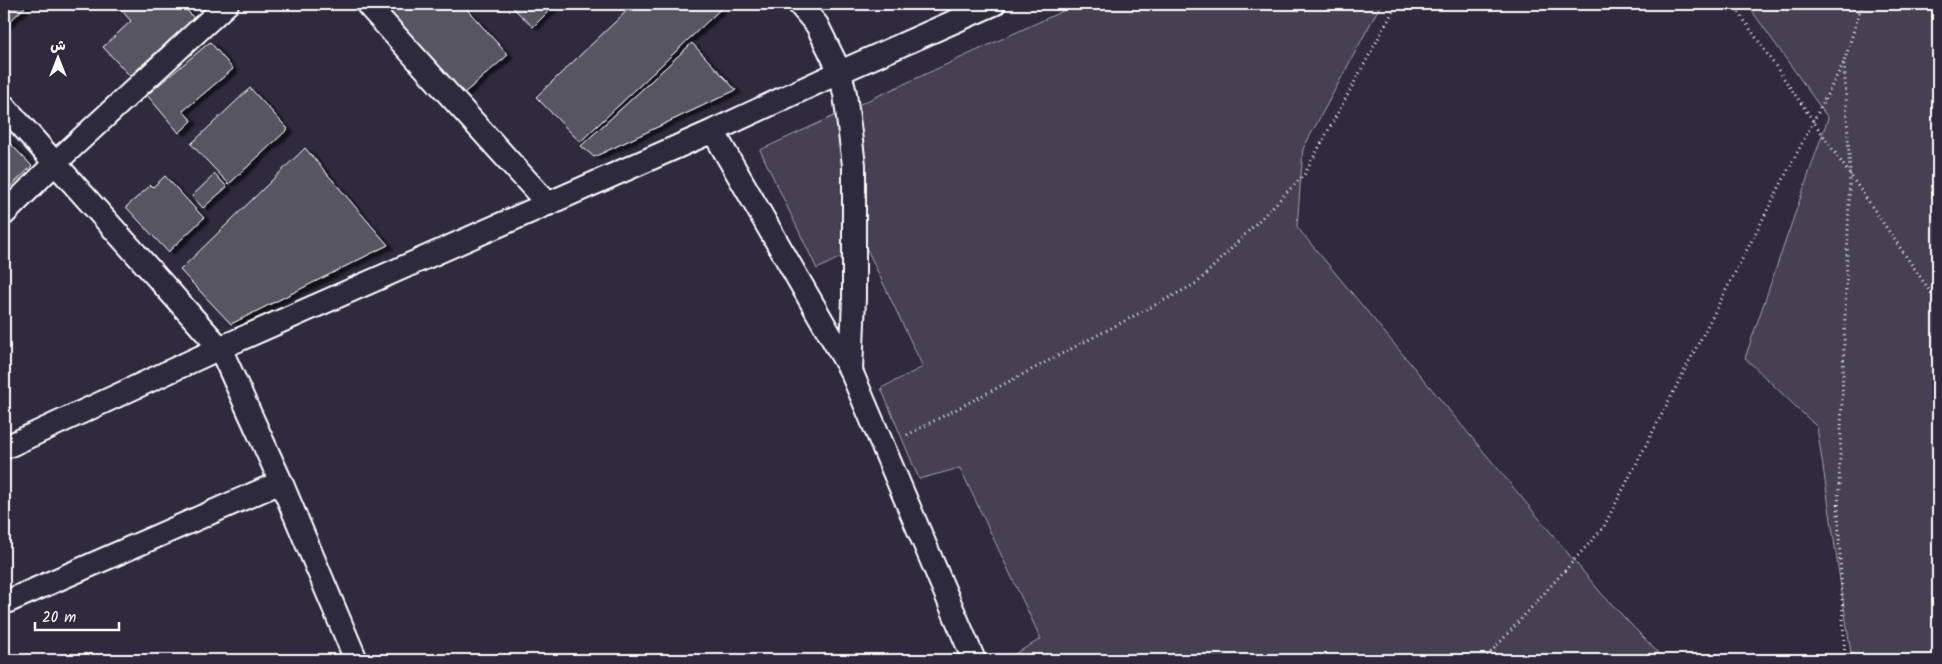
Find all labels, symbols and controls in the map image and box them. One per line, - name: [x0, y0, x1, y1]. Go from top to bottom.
- north arrow: [32, 32, 82, 82]
- text: ش: [50, 35, 66, 57]
- scale bar: [35, 599, 119, 631]
- text: 20 m: [42, 606, 76, 630]

